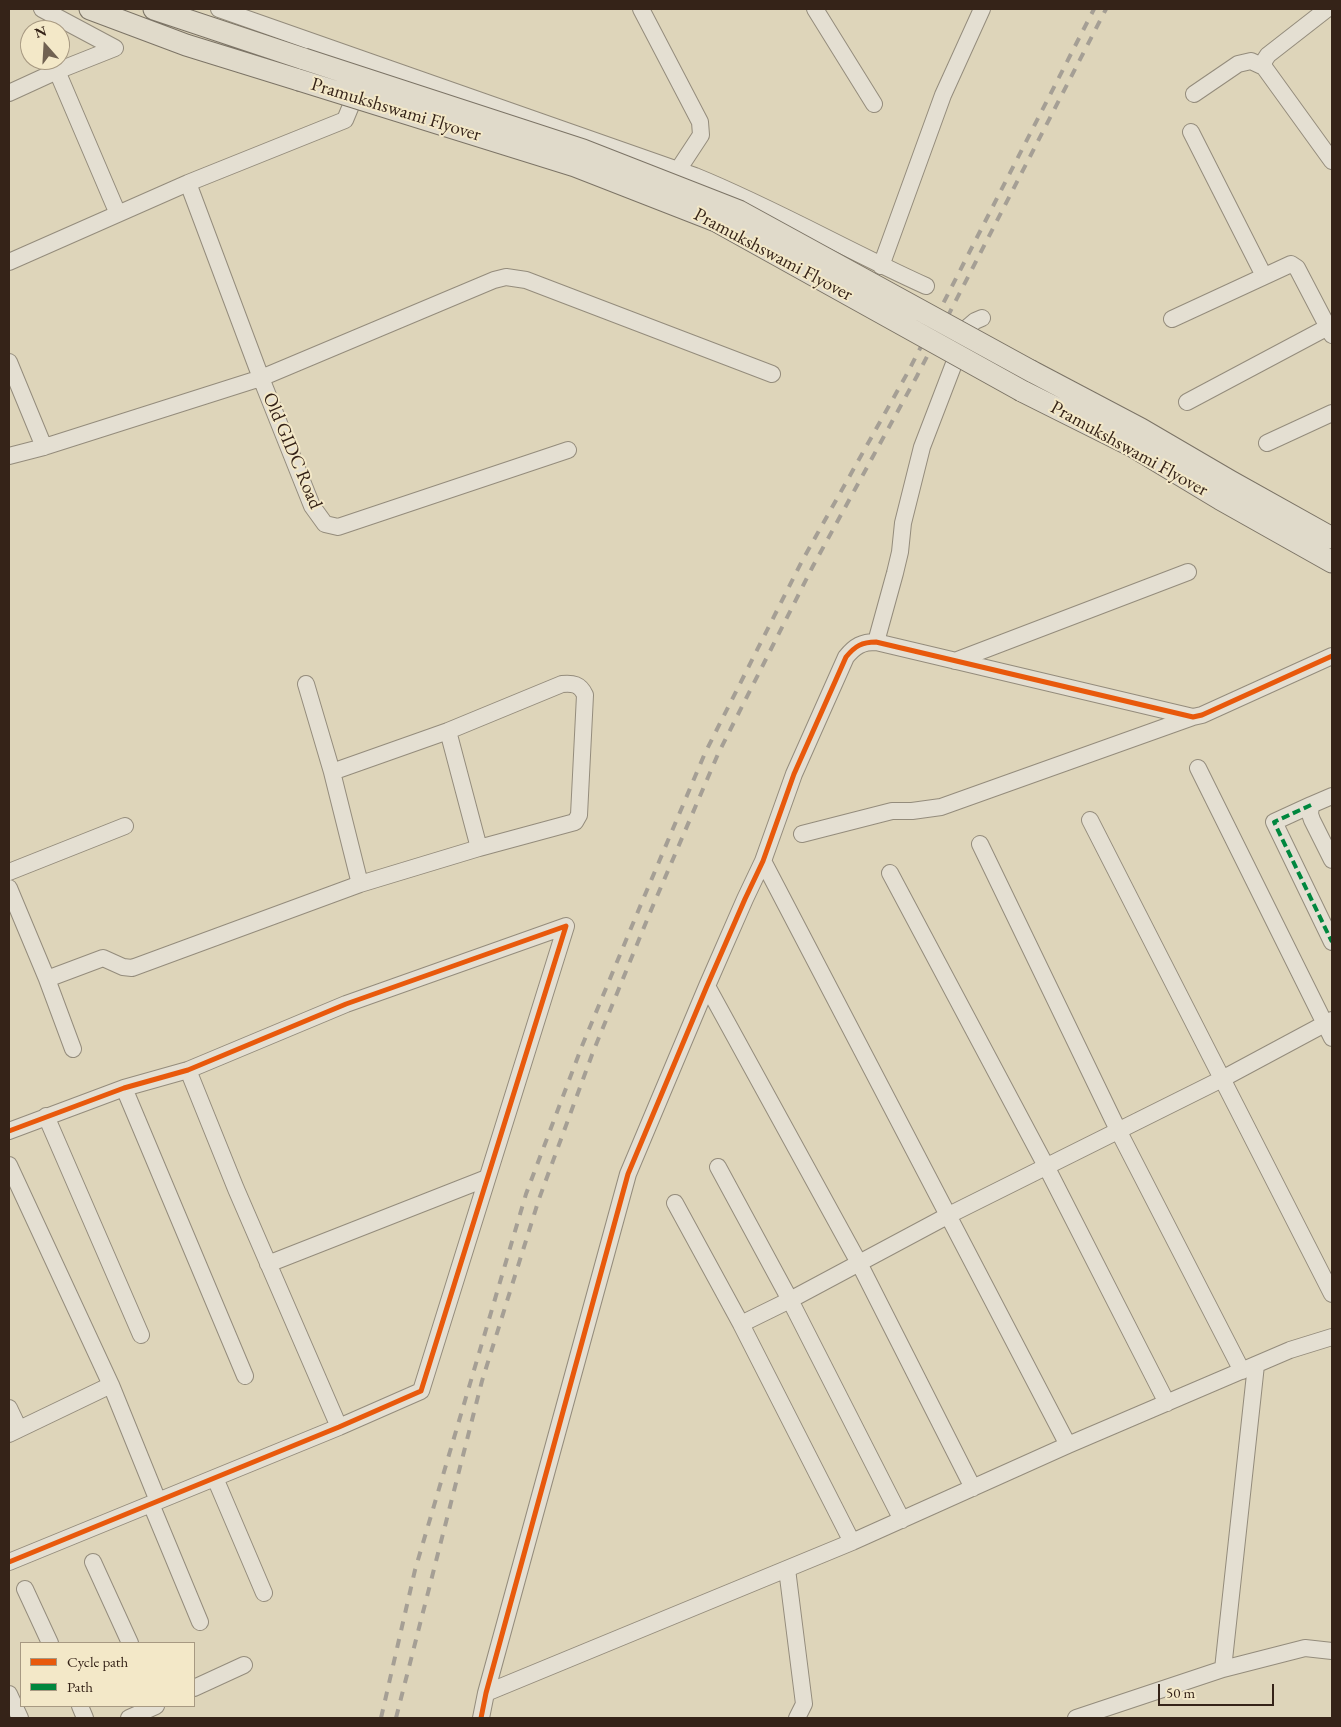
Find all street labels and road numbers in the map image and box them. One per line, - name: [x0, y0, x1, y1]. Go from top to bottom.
- street label: Pramukshswami Flyover: [308, 73, 484, 147]
- street label: Pramukshswami Flyover: [690, 203, 856, 307]
- street label: Old GIDC Road: [257, 389, 327, 513]
- street label: Pramukshswami Flyover: [1046, 396, 1212, 502]

